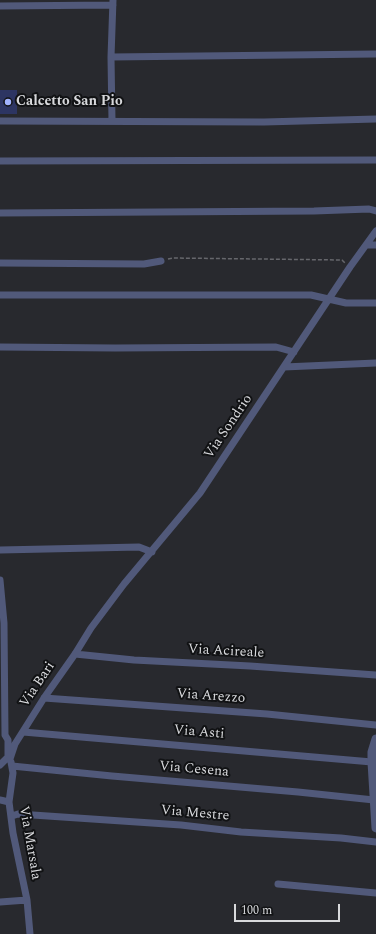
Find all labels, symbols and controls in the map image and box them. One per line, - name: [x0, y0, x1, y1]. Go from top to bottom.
- place label: Calcetto San Pio: [16, 94, 123, 110]
- marker: Calcetto San Pio: [3, 97, 13, 107]
- street label: Via Sondrio: [201, 392, 257, 462]
- street label: Via Acireale: [187, 642, 265, 662]
- street label: Via Bari: [17, 659, 59, 711]
- street label: Via Arezzo: [176, 686, 246, 708]
- street label: Via Asti: [173, 722, 225, 744]
- street label: Via Cesena: [159, 759, 229, 781]
- street label: Via Mestre: [160, 803, 230, 825]
- street label: Via Marsala: [14, 805, 44, 881]
- scale bar: [236, 896, 342, 922]
- text: 100 m: [241, 901, 272, 920]

